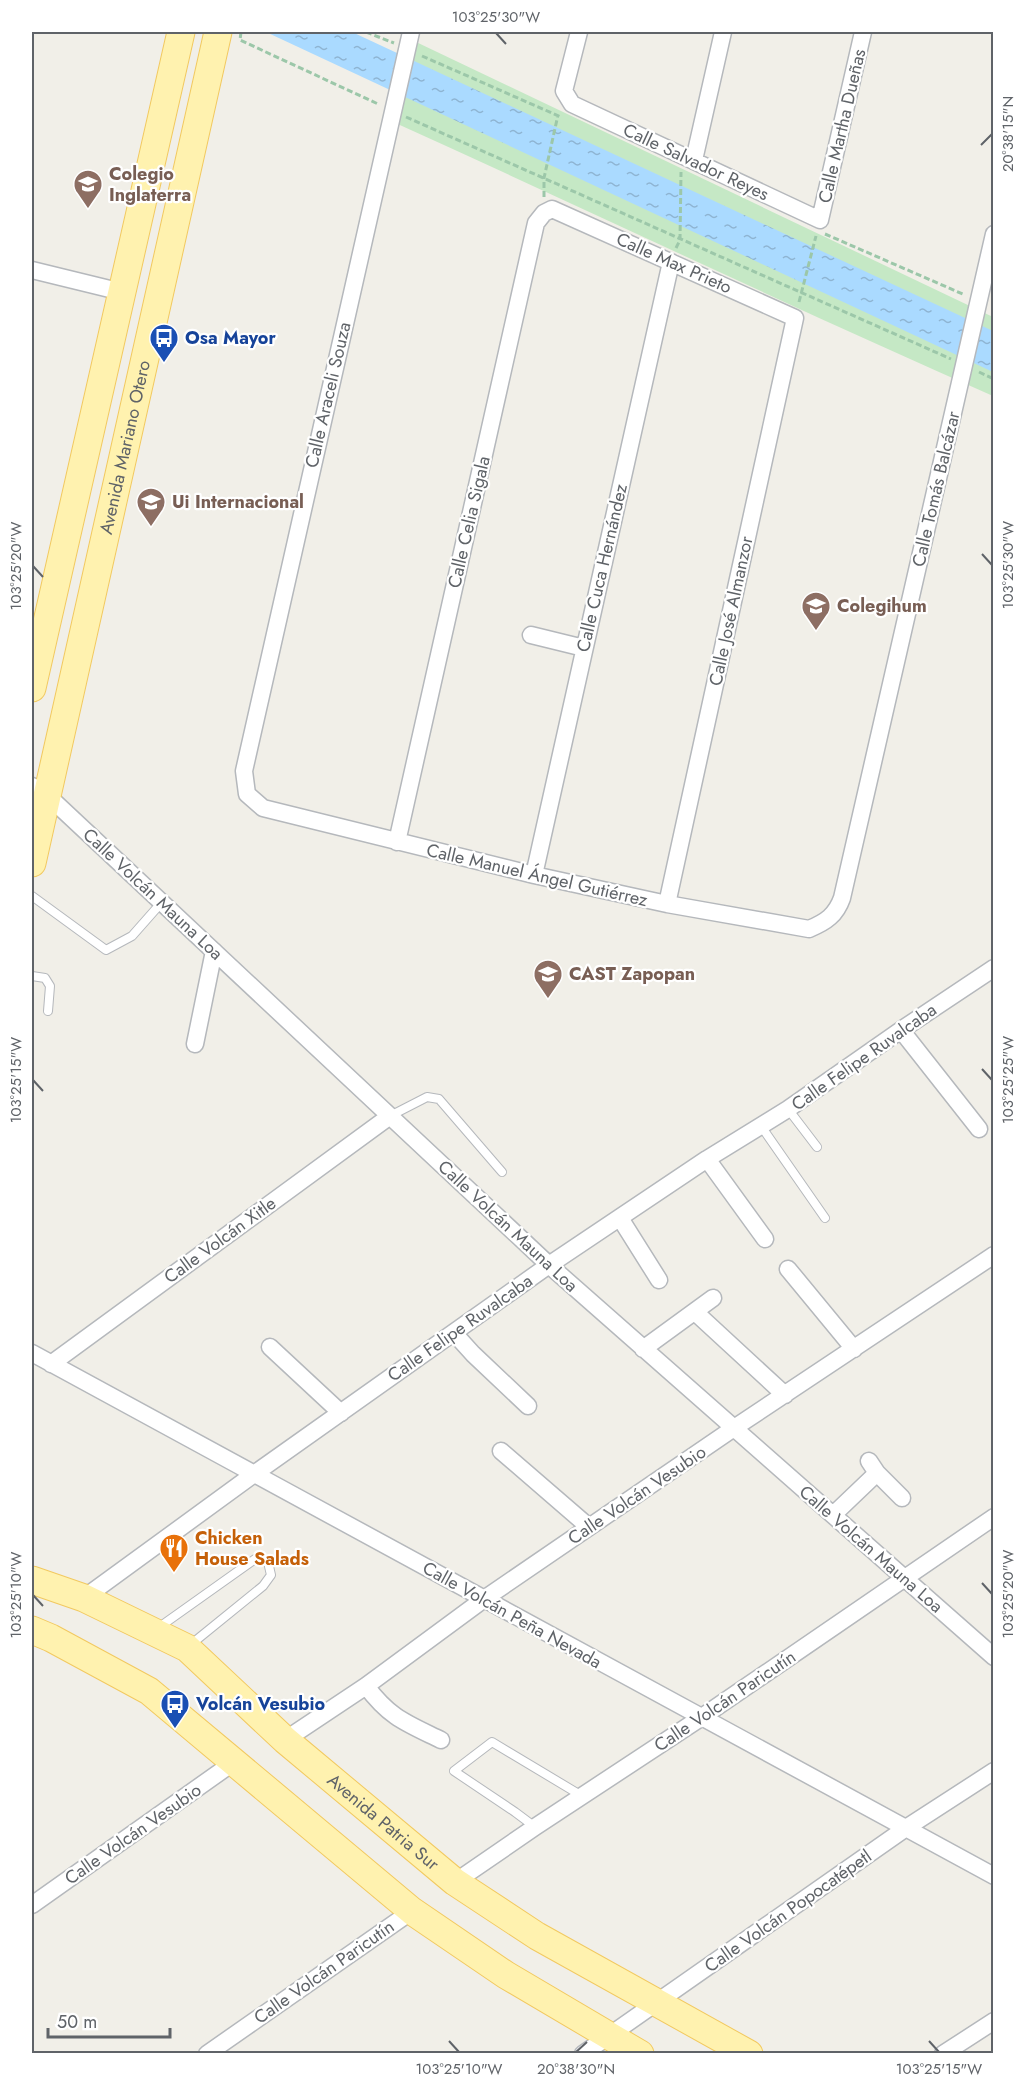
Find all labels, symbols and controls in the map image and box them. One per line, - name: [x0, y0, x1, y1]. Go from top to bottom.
- text: 103°25'30"W: [452, 6, 540, 28]
- street label: Calle Martha Dueñas: [812, 46, 872, 206]
- text: 20°38'15"N: [997, 96, 1019, 172]
- street label: Calle Salvador Reyes: [619, 117, 773, 207]
- place label: Colegio Inglaterra: [109, 161, 191, 208]
- school or university icon: Colegio Inglaterra: [72, 168, 104, 210]
- street label: Calle Max Prieto: [612, 226, 736, 300]
- street label: Calle Araceli Souza: [299, 320, 357, 470]
- bus stop icon: Osa Mayor: [148, 322, 180, 364]
- place label: Osa Mayor: [185, 325, 276, 351]
- street label: Avenida Mariano Otero: [93, 358, 157, 537]
- street label: Calle Tomás Balcázar: [905, 408, 967, 569]
- street label: Calle Celia Sigala: [441, 453, 497, 591]
- street label: Calle Cuca Hernández: [570, 481, 634, 655]
- school or university icon: Ui Internacional: [135, 486, 167, 528]
- place label: Ui Internacional: [172, 489, 304, 515]
- text: 103°25'20"W: [5, 521, 27, 610]
- text: 103°25'30"W: [997, 521, 1019, 609]
- street label: Calle José Almanzor: [702, 533, 760, 688]
- school or university icon: Colegihum: [800, 590, 832, 632]
- place label: Colegihum: [837, 593, 927, 619]
- street label: Calle Volcán Mauna Loa: [77, 822, 229, 966]
- street label: Calle Manuel Ángel Gutiérrez: [424, 837, 651, 913]
- school or university icon: CAST Zapopan: [532, 958, 564, 1000]
- place label: CAST Zapopan: [569, 961, 695, 987]
- street label: Calle Felipe Ruvalcaba: [786, 997, 942, 1117]
- text: 103°25'25"W: [997, 1036, 1019, 1124]
- text: 103°25'15"W: [5, 1037, 27, 1123]
- street label: Calle Volcán Mauna Loa: [432, 1154, 584, 1298]
- street label: Calle Volcán Xitle: [159, 1190, 281, 1290]
- street label: Calle Felipe Ruvalcaba: [382, 1268, 538, 1388]
- street label: Calle Volcán Vesubio: [563, 1439, 711, 1551]
- street label: Calle Volcán Mauna Loa: [793, 1479, 949, 1619]
- place label: Chicken House Salads: [195, 1525, 309, 1572]
- restaurant icon: Chicken House Salads: [158, 1532, 190, 1574]
- text: 103°25'20"W: [997, 1549, 1019, 1638]
- text: 103°25'10"W: [5, 1551, 27, 1638]
- street label: Calle Volcán Peña Nevada: [418, 1555, 606, 1675]
- street label: Calle Volcán Paricutín: [649, 1644, 801, 1758]
- bus stop icon: Volcán Vesubio: [159, 1688, 191, 1730]
- place label: Volcán Vesubio: [195, 1691, 325, 1717]
- street label: Avenida Patria Sur: [322, 1767, 446, 1877]
- street label: Calle Volcán Vesubio: [59, 1777, 207, 1891]
- street label: Calle Volcán Popocatépetl: [699, 1843, 877, 1979]
- street label: Calle Volcán Paricutín: [249, 1914, 399, 2030]
- scale bar: [48, 2001, 170, 2039]
- text: 50 m: [57, 2009, 97, 2035]
- text: 103°25'10"W: [416, 2058, 503, 2080]
- text: 20°38'30"N: [537, 2058, 615, 2080]
- text: 103°25'15"W: [896, 2058, 982, 2080]

